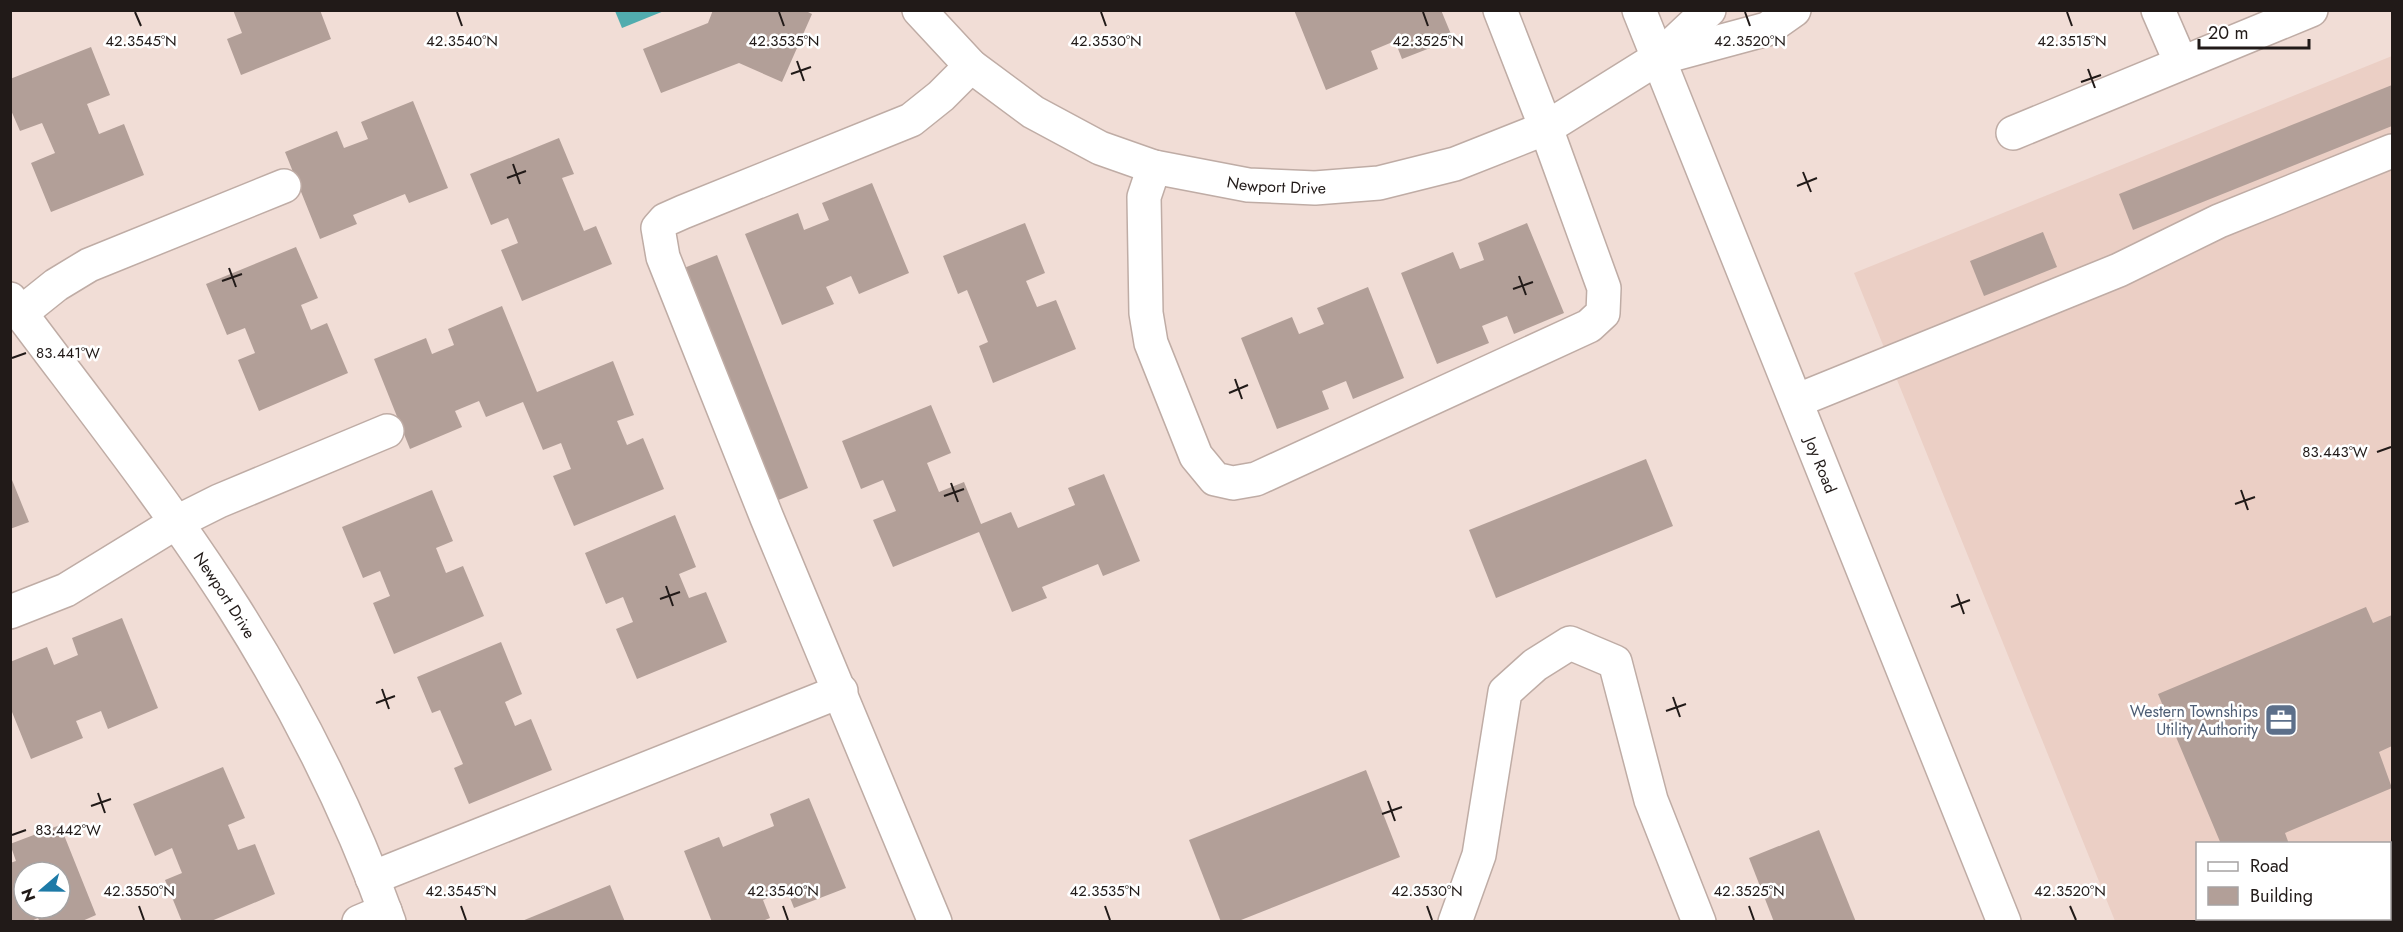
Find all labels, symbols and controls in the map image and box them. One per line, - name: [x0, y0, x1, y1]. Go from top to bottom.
- scale bar: [2199, 12, 2308, 50]
- text: 20 m: [2208, 20, 2248, 46]
- text: 42.3545°N: [105, 30, 177, 52]
- text: 42.3540°N: [426, 30, 498, 52]
- text: 42.3535°N: [749, 30, 819, 52]
- text: 42.3530°N: [1070, 30, 1142, 52]
- text: 42.3525°N: [1392, 30, 1464, 52]
- text: 42.3520°N: [1714, 30, 1786, 52]
- text: 42.3515°N: [2037, 30, 2107, 52]
- street label: Newport Drive: [1225, 170, 1327, 200]
- text: 83.441°W: [36, 342, 100, 364]
- street label: Joy Road: [1798, 432, 1842, 497]
- text: 83.443°W: [2302, 441, 2368, 463]
- street label: Newport Drive: [188, 547, 261, 643]
- place label: Western Townships Utility Authority: [2130, 700, 2259, 741]
- office icon: Western Townships Utility Authority: [2263, 702, 2299, 738]
- text: 83.442°W: [35, 819, 101, 841]
- legend: [2196, 842, 2391, 920]
- text: Road: [2250, 853, 2289, 879]
- north arrow: [12, 860, 72, 920]
- text: 42.3550°N: [103, 880, 175, 902]
- text: 42.3545°N: [425, 880, 497, 902]
- text: 42.3540°N: [747, 880, 819, 902]
- text: 42.3535°N: [1070, 880, 1140, 902]
- text: 42.3530°N: [1391, 880, 1463, 902]
- text: 42.3525°N: [1713, 880, 1785, 902]
- text: 42.3520°N: [2034, 880, 2106, 902]
- text: Building: [2250, 883, 2313, 909]
- text: N: [15, 885, 41, 905]

